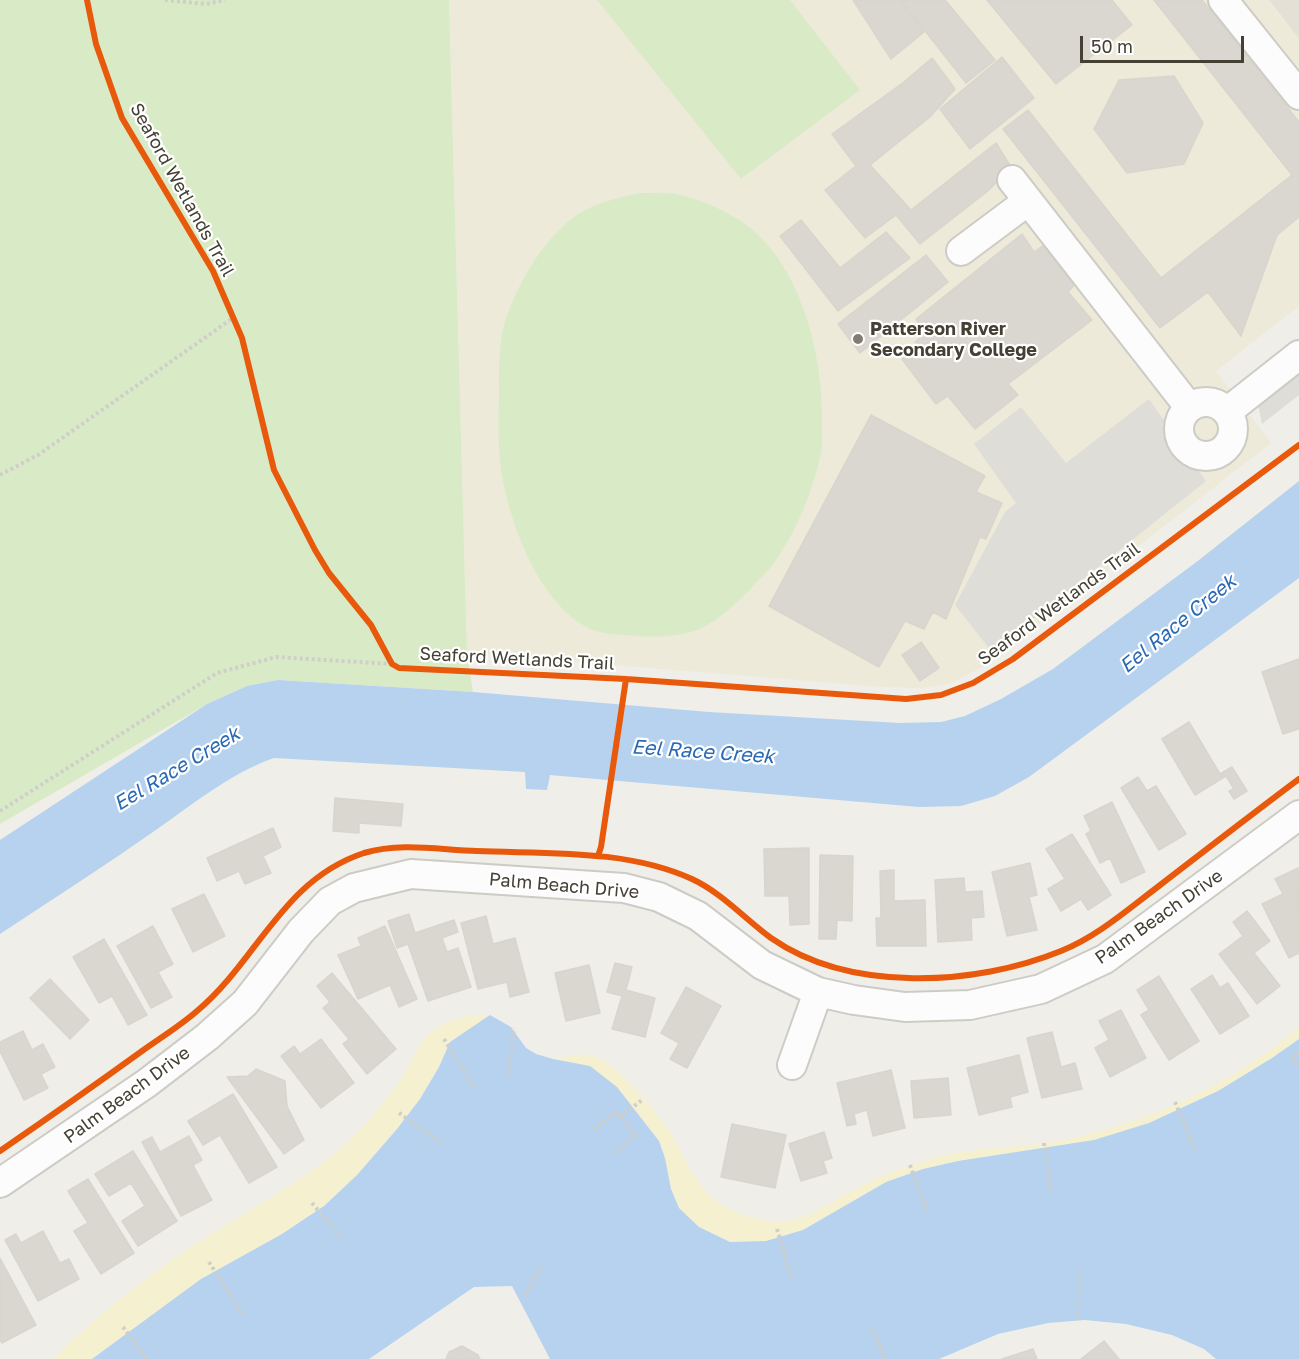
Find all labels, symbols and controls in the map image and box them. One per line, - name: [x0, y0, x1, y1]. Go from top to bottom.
- scale bar: [1083, 24, 1246, 62]
- text: 50 m: [1091, 35, 1133, 57]
- street label: Seaford Wetlands Trail: [125, 99, 239, 281]
- place label: Patterson River Secondary College: [870, 318, 1037, 360]
- marker: Patterson River Secondary College: [851, 332, 865, 346]
- street label: Seaford Wetlands Trail: [974, 538, 1144, 670]
- water label: Eel Race Creek: [1115, 570, 1241, 678]
- street label: Seaford Wetlands Trail: [419, 643, 615, 675]
- water label: Eel Race Creek: [110, 722, 244, 816]
- water label: Eel Race Creek: [631, 735, 775, 769]
- street label: Palm Beach Drive: [1091, 865, 1227, 969]
- street label: Palm Beach Drive: [488, 869, 640, 903]
- street label: Palm Beach Drive: [60, 1042, 194, 1148]

